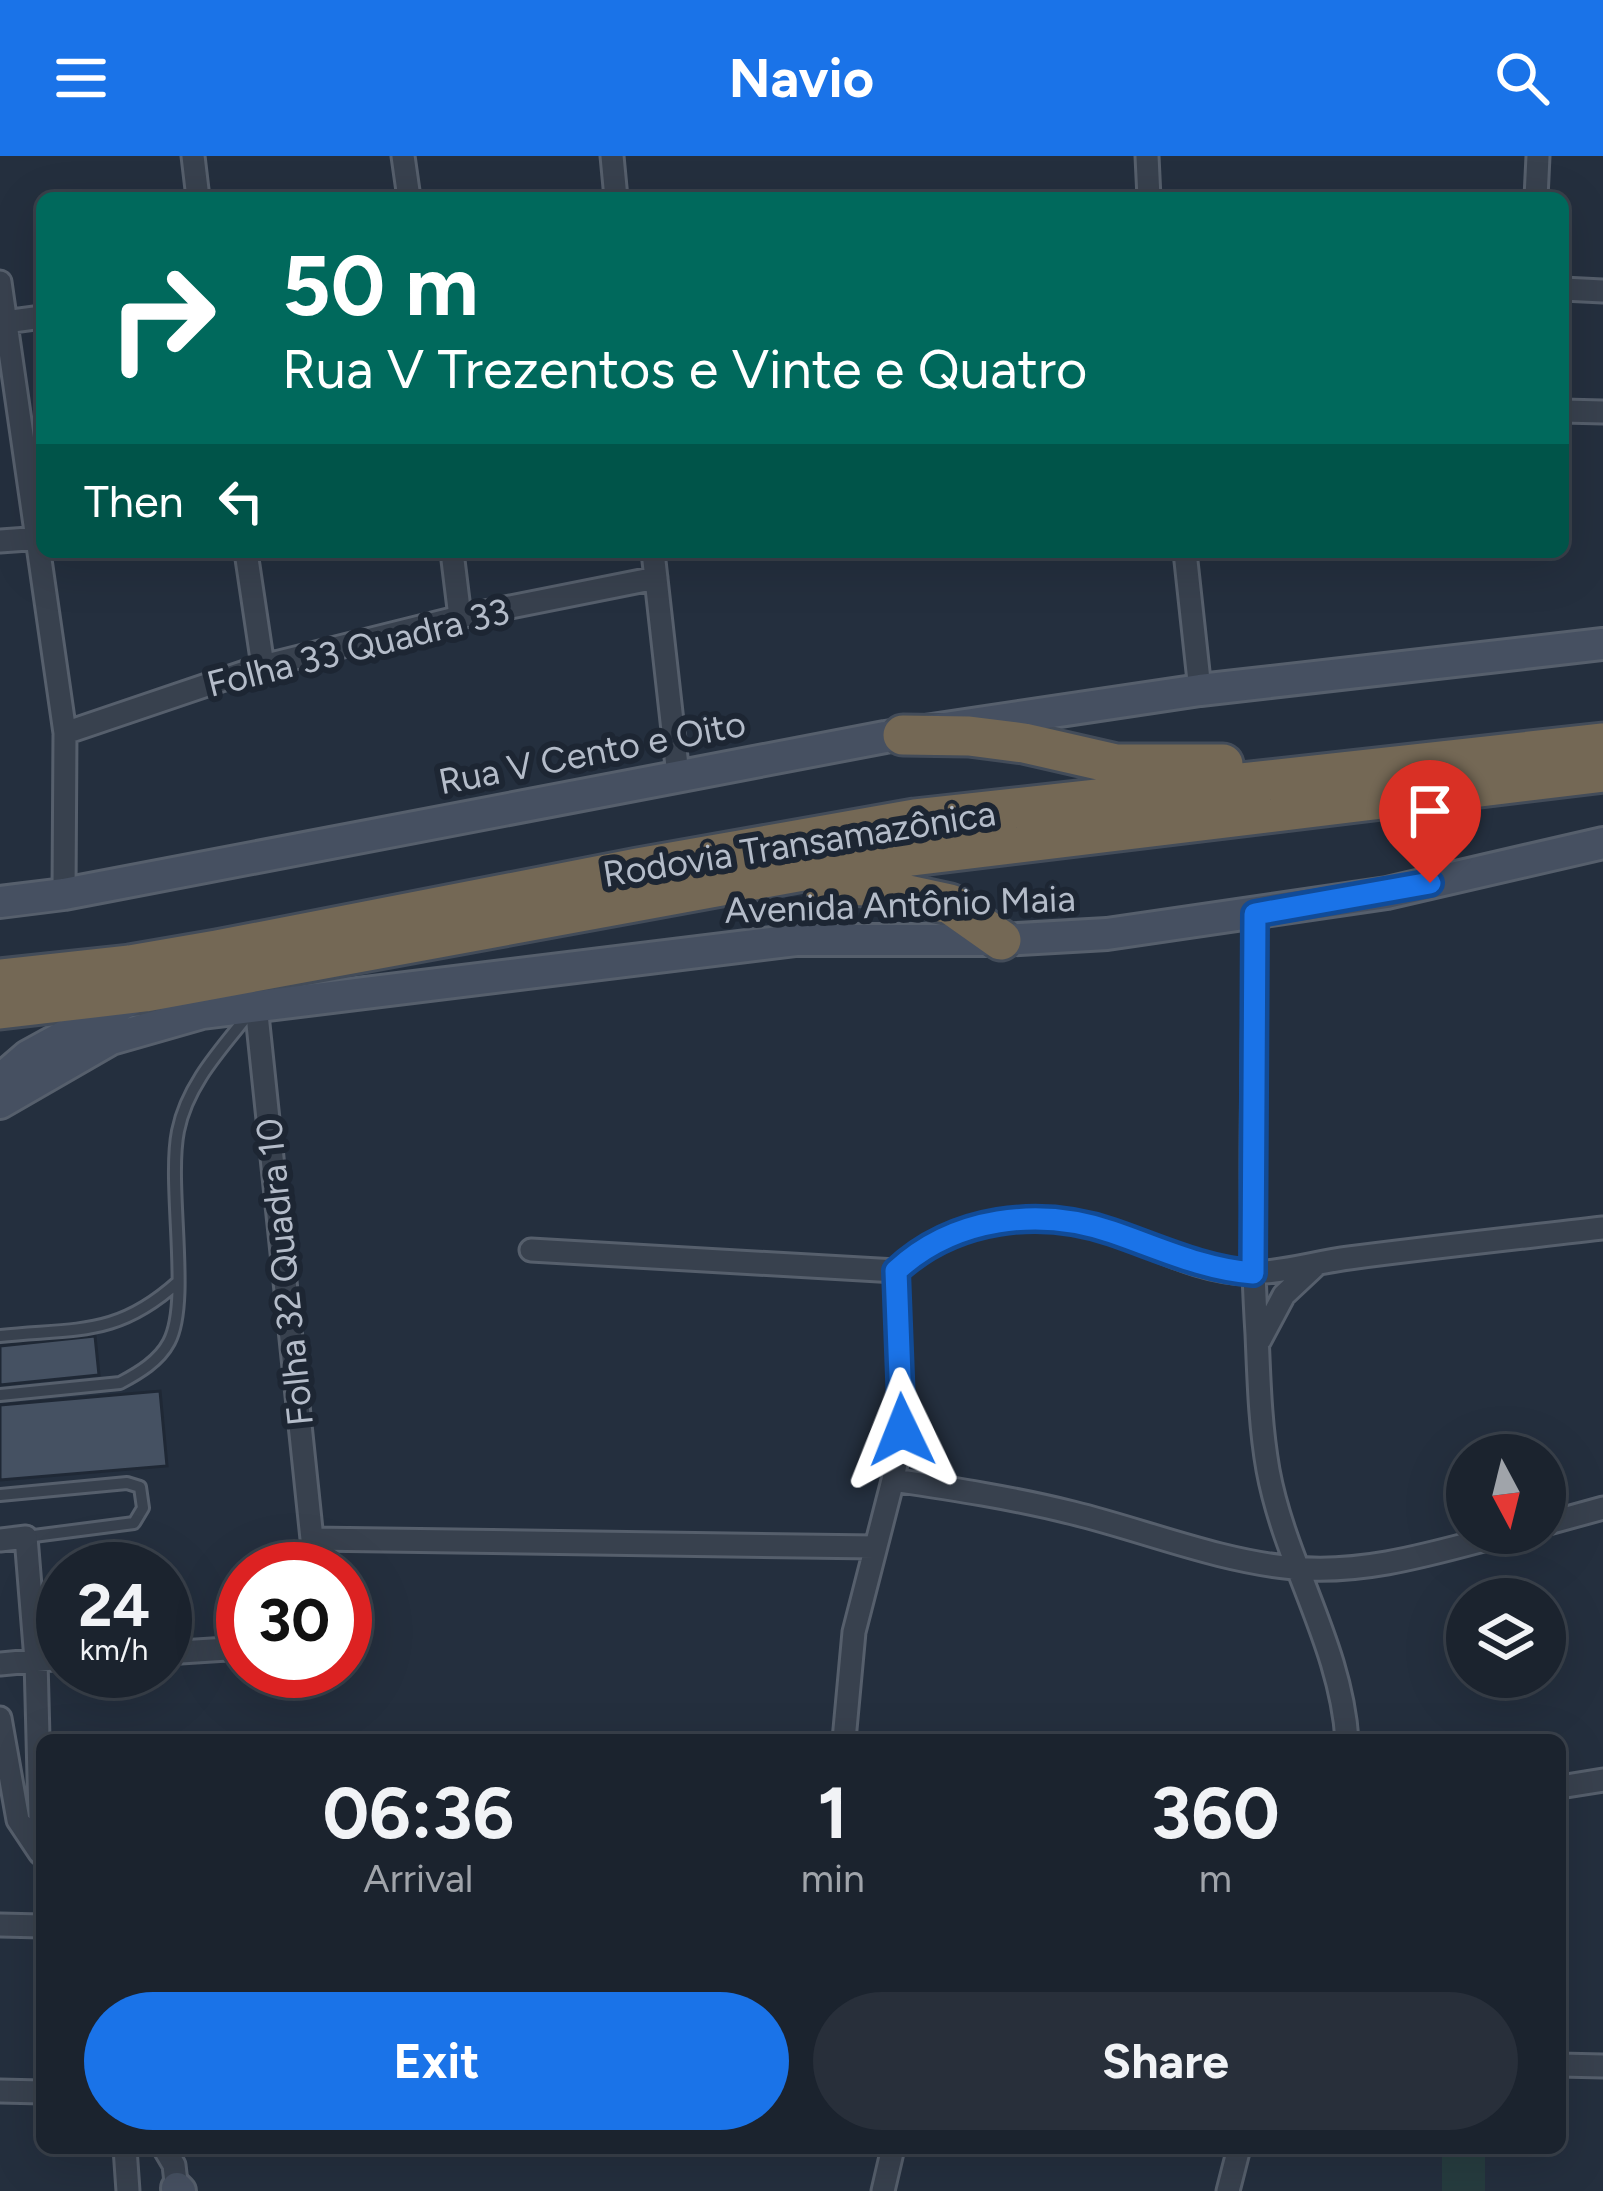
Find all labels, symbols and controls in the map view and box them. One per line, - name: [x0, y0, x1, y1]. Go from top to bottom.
- icon: menu: [48, 45, 114, 111]
- icon: search: [1489, 45, 1555, 111]
- text: Navio: [729, 46, 874, 111]
- text: 50 m: [282, 235, 478, 336]
- icon: right: [84, 240, 240, 396]
- text: Rua V Trezentos e Vinte e Quatro: [282, 337, 1087, 402]
- icon: left: [208, 468, 274, 534]
- text: Then: [84, 474, 184, 528]
- street label: Folha 33 Quadra 33: [203, 589, 514, 706]
- street label: Rua V Cento e Oito: [435, 702, 749, 803]
- pin: [1379, 760, 1481, 883]
- icon: arrive: [1397, 778, 1463, 844]
- street label: Rodovia Transamazônica: [600, 791, 999, 896]
- street label: Avenida Antônio Maia: [724, 877, 1076, 932]
- street label: Folha 32 Quadra 10: [247, 1116, 322, 1428]
- position arrow: [839, 1367, 965, 1493]
- north arrow: [1446, 1434, 1566, 1554]
- map controls: [1446, 1434, 1566, 1698]
- speed limit sign: 30: [216, 1542, 372, 1698]
- text: 24: [78, 1569, 150, 1641]
- button: layers: [1446, 1578, 1566, 1698]
- text: km/h: [80, 1631, 148, 1668]
- text: 06:36: [322, 1770, 514, 1856]
- text: 1: [818, 1770, 848, 1856]
- text: 360: [1151, 1770, 1280, 1856]
- text: Arrival: [363, 1855, 473, 1902]
- text: min: [801, 1855, 865, 1902]
- text: m: [1199, 1855, 1232, 1902]
- button: Exit: [84, 1992, 789, 2130]
- button: Share: [813, 1992, 1518, 2130]

